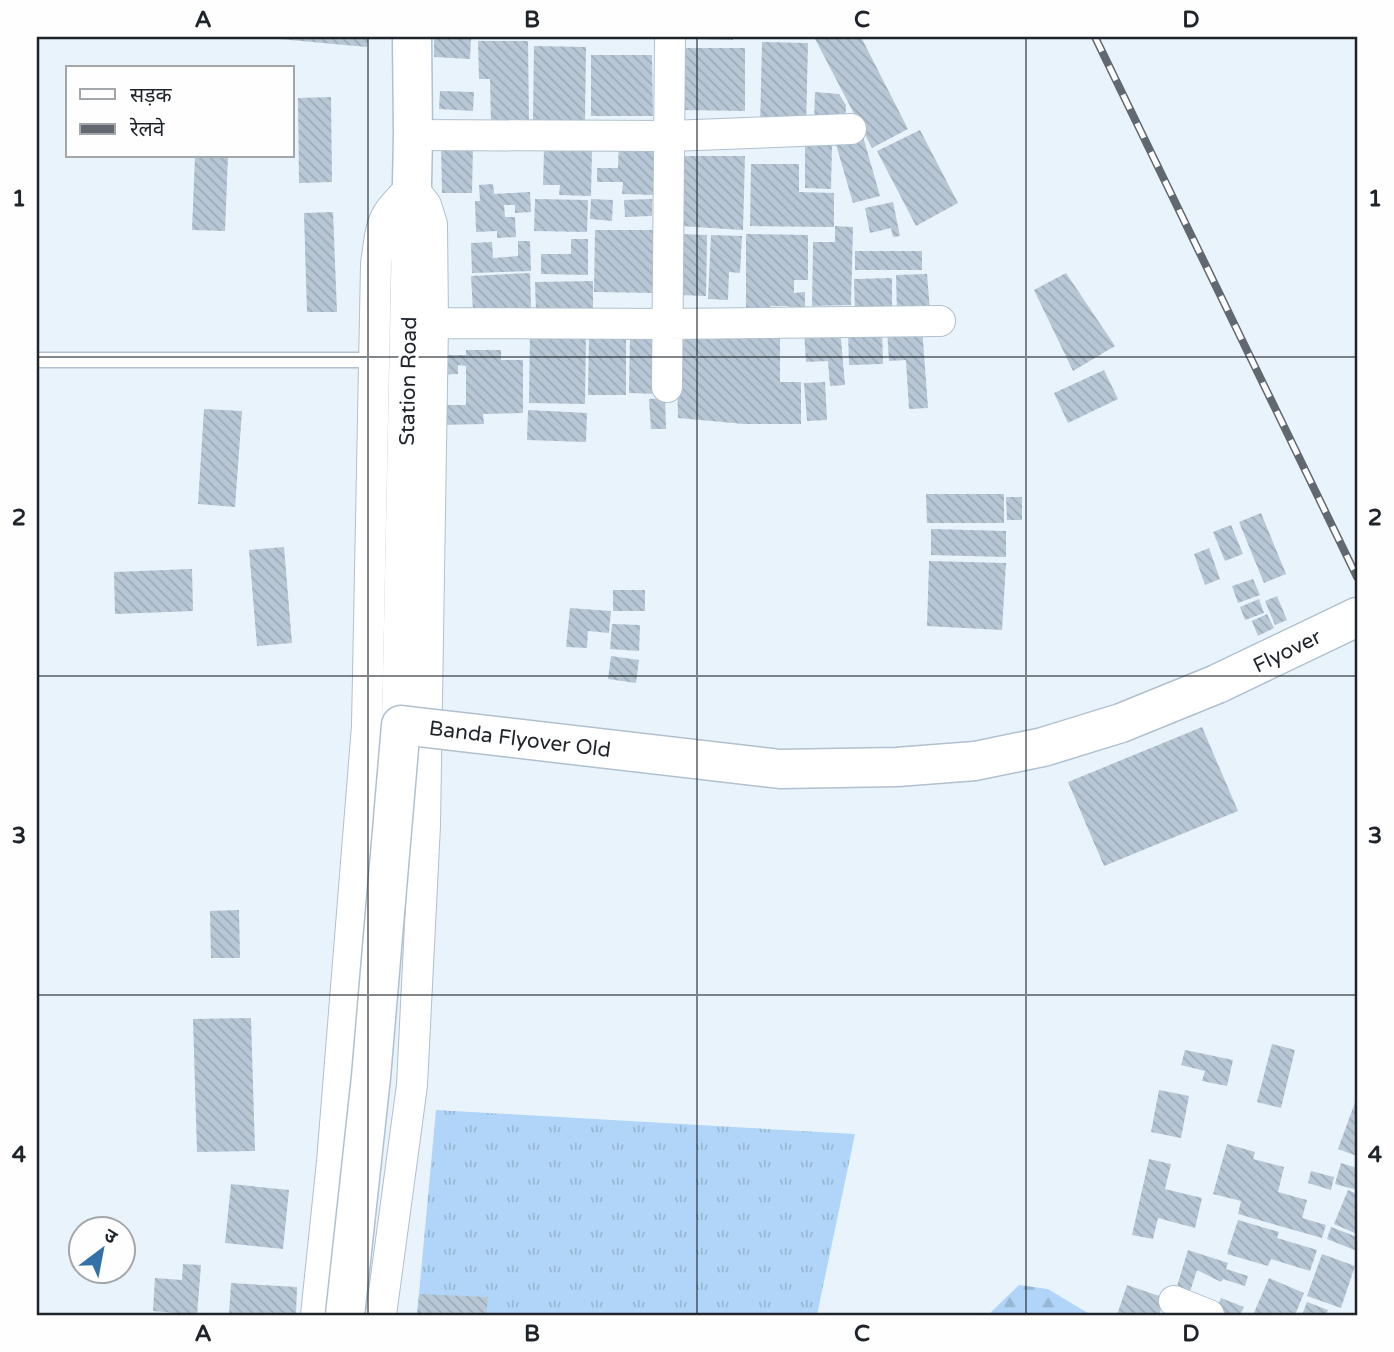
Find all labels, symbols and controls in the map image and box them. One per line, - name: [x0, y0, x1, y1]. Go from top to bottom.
- text: A: [194, 6, 212, 34]
- text: B: [524, 6, 540, 34]
- text: C: [854, 6, 870, 34]
- text: D: [1182, 6, 1200, 34]
- legend: [66, 66, 294, 158]
- text: सड़क: [130, 83, 172, 108]
- text: रेलवे: [129, 117, 165, 142]
- text: 1: [12, 185, 26, 213]
- text: 1: [1368, 185, 1382, 213]
- street label: Station Road: [395, 316, 422, 446]
- text: 2: [12, 504, 26, 532]
- text: 2: [1368, 504, 1382, 532]
- street label: Flyover: [1249, 624, 1325, 679]
- street label: Banda Flyover Old: [428, 716, 612, 763]
- text: 3: [12, 822, 26, 850]
- text: 3: [1368, 822, 1382, 850]
- text: 4: [12, 1141, 27, 1169]
- text: 4: [1368, 1141, 1383, 1169]
- north arrow: [66, 1216, 136, 1286]
- text: उ: [100, 1224, 122, 1249]
- text: A: [194, 1320, 212, 1348]
- text: B: [524, 1320, 540, 1348]
- text: C: [854, 1320, 870, 1348]
- text: D: [1182, 1320, 1200, 1348]

